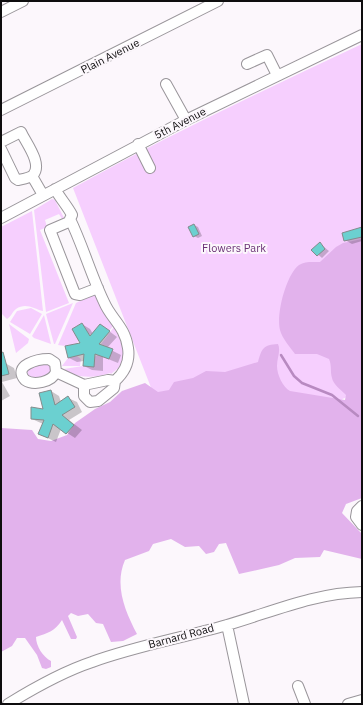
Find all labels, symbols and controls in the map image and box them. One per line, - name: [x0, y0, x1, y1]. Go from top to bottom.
- street label: Plain Avenue: [78, 35, 142, 77]
- street label: 5th Avenue: [152, 104, 208, 142]
- park label: Flowers Park: [202, 241, 266, 255]
- street label: Barnard Road: [147, 621, 215, 651]

